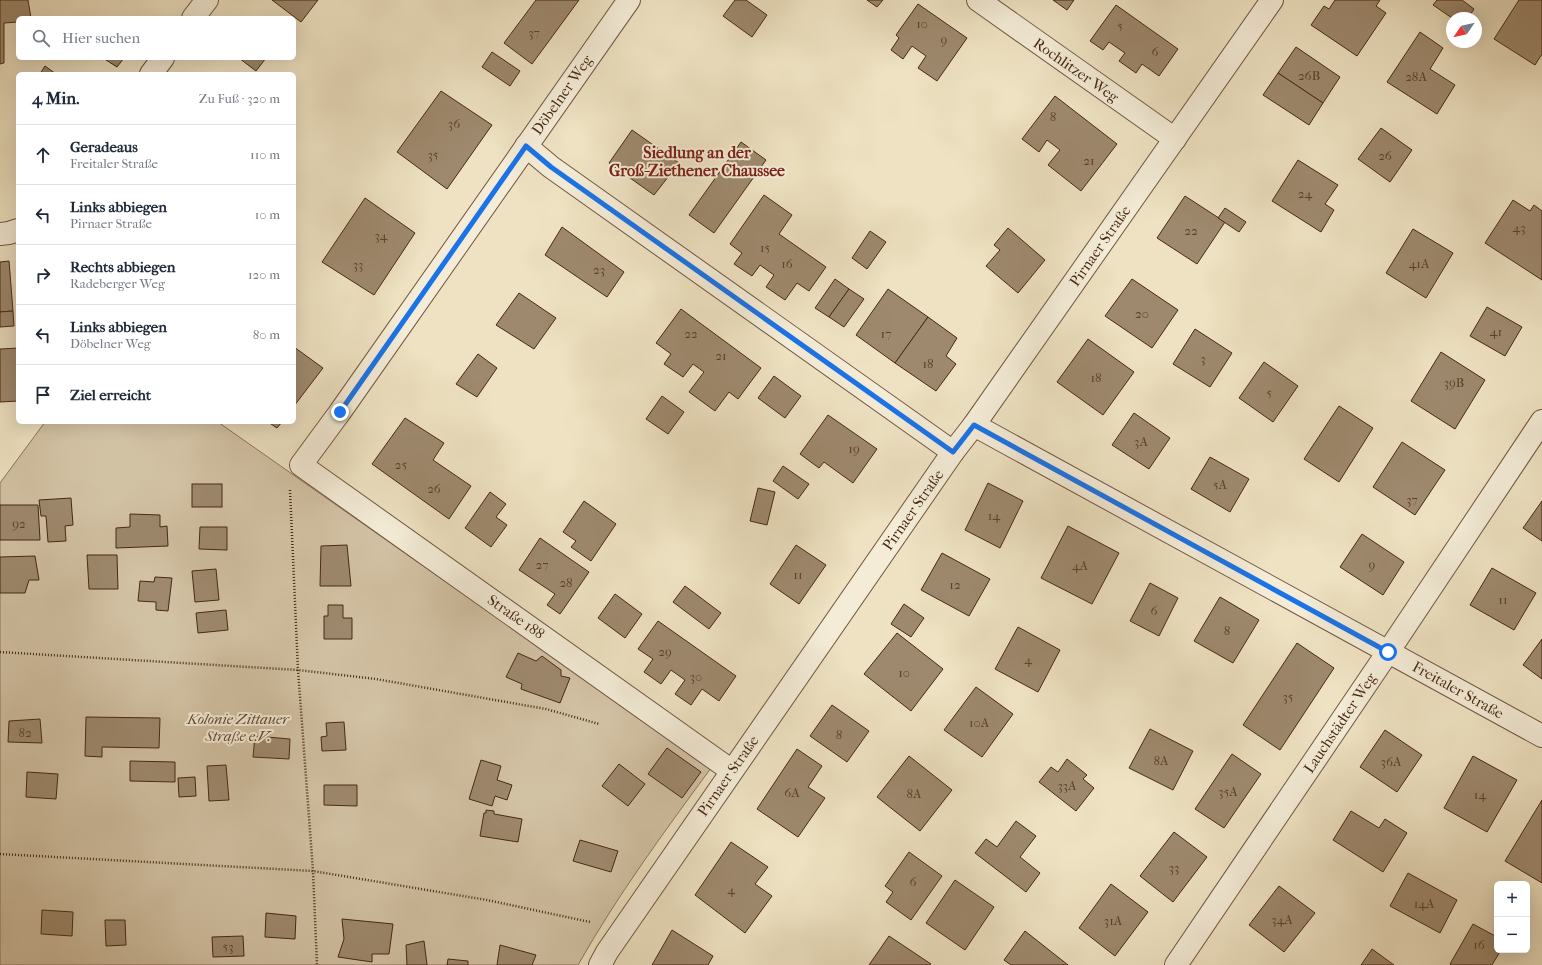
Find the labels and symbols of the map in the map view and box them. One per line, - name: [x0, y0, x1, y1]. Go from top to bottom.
- north arrow: [1446, 12, 1482, 48]
- house number: 10: [916, 16, 928, 31]
- house number: 5: [1117, 18, 1123, 33]
- house number: 37: [528, 25, 540, 40]
- house number: 9: [941, 32, 948, 47]
- street label: Rochlitzer Weg: [1030, 34, 1123, 107]
- house number: 6: [1151, 44, 1159, 59]
- street label: Döbelner Weg: [528, 51, 597, 138]
- house number: 26B: [1298, 68, 1320, 83]
- house number: 28A: [1405, 69, 1427, 84]
- house number: 8: [1050, 109, 1056, 124]
- house number: 36: [448, 116, 461, 131]
- district label: Siedlung an der Groß-Ziethener Chaussee: [609, 143, 785, 180]
- house number: 35: [428, 147, 439, 162]
- house number: 26: [1378, 148, 1393, 163]
- house number: 21: [1083, 153, 1095, 168]
- house number: 24: [1298, 186, 1313, 201]
- street label: Pirnaer Straße: [1066, 202, 1135, 290]
- house number: 43: [1512, 220, 1526, 235]
- house number: 22: [1184, 223, 1198, 238]
- house number: 34: [374, 228, 388, 243]
- house number: 15: [760, 240, 770, 255]
- house number: 16: [781, 256, 794, 271]
- house number: 41A: [1409, 256, 1430, 271]
- house number: 33: [353, 257, 363, 272]
- house number: 23: [593, 262, 605, 277]
- house number: 20: [1135, 306, 1149, 321]
- house number: 41: [1490, 324, 1502, 339]
- house number: 22: [684, 326, 698, 341]
- house number: 17: [881, 326, 891, 341]
- house number: 21: [715, 348, 727, 363]
- house number: 3: [1200, 351, 1206, 366]
- house number: 18: [922, 356, 934, 371]
- house number: 18: [1090, 370, 1102, 385]
- house number: 39B: [1444, 375, 1464, 390]
- house number: 5: [1266, 385, 1272, 400]
- route end: [331, 403, 349, 421]
- house number: 3A: [1134, 434, 1148, 449]
- house number: 19: [848, 441, 860, 456]
- house number: 25: [395, 457, 408, 472]
- street label: Pirnaer Straße: [879, 466, 948, 554]
- house number: 5A: [1213, 477, 1228, 492]
- house number: 26: [427, 481, 442, 496]
- house number: 37: [1406, 492, 1418, 507]
- house number: 14: [988, 508, 1000, 523]
- house number: 92: [12, 516, 26, 531]
- house number: 27: [536, 557, 548, 572]
- house number: 9: [1369, 557, 1376, 572]
- house number: 4A: [1072, 558, 1089, 573]
- house number: 11: [793, 567, 803, 582]
- house number: 28: [559, 575, 573, 590]
- house number: 12: [949, 577, 961, 592]
- street label: Straße 188: [484, 591, 548, 643]
- house number: 11: [1498, 592, 1508, 607]
- house number: 6: [1150, 603, 1158, 618]
- house number: 8: [1224, 623, 1230, 638]
- route start: [1379, 643, 1397, 661]
- house number: 29: [658, 644, 672, 659]
- house number: 4: [1024, 652, 1032, 667]
- street label: Freitaler Straße: [1409, 658, 1507, 723]
- house number: 10: [898, 665, 910, 680]
- house number: 30: [690, 669, 702, 684]
- street label: Lauchstädter Weg: [1300, 669, 1381, 776]
- house number: 35: [1283, 689, 1294, 704]
- park label: Kolonie Zittauer Straße e.V.: [186, 710, 290, 745]
- house number: 10A: [969, 715, 990, 730]
- house number: 82: [18, 725, 32, 740]
- house number: 8: [836, 727, 842, 742]
- street label: Pirnaer Straße: [694, 732, 763, 820]
- house number: 8A: [1154, 753, 1169, 768]
- house number: 36A: [1381, 754, 1402, 769]
- house number: 33A: [1057, 778, 1077, 793]
- house number: 35A: [1218, 784, 1238, 799]
- house number: 6A: [784, 785, 800, 800]
- house number: 8A: [907, 786, 922, 801]
- house number: 14: [1474, 787, 1486, 802]
- house number: 33: [1169, 860, 1179, 875]
- house number: 6: [909, 874, 917, 889]
- house number: 4: [727, 882, 735, 897]
- house number: 14A: [1414, 896, 1435, 911]
- house number: 34A: [1271, 912, 1293, 927]
- house number: 31A: [1104, 913, 1123, 928]
- house number: 16: [1473, 937, 1486, 952]
- house number: 53: [223, 939, 233, 954]

